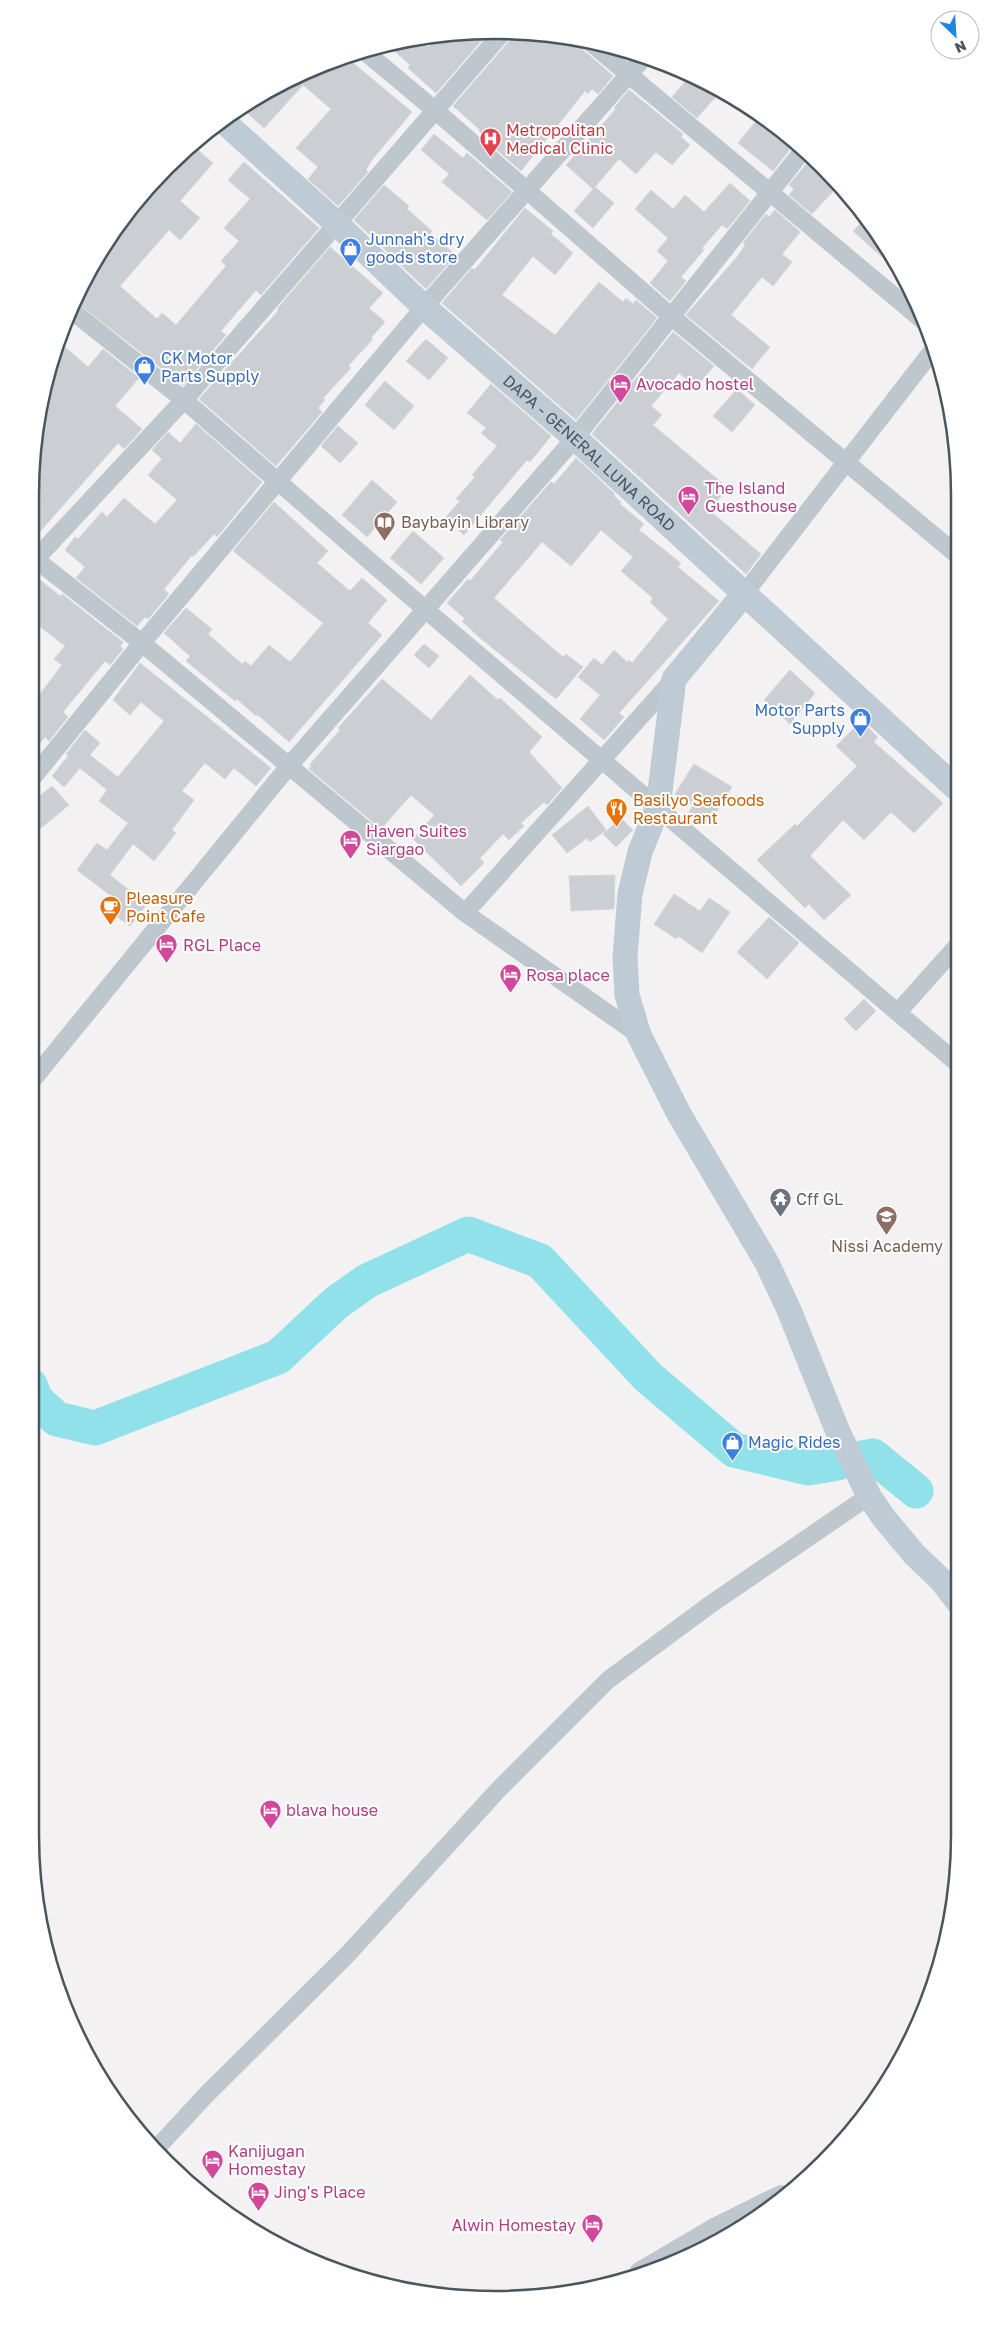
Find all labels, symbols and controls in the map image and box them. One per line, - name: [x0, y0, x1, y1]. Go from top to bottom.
- north arrow: [930, 10, 980, 60]
- text: N: [952, 37, 969, 57]
- place label: Metropolitan Medical Clinic: [506, 120, 613, 158]
- hospital icon: Metropolitan Medical Clinic: [478, 127, 502, 158]
- place label: Junnah's dry goods store: [366, 229, 465, 267]
- shop icon: Junnah's dry goods store: [338, 236, 362, 267]
- place label: CK Motor Parts Supply: [161, 348, 259, 386]
- shop icon: CK Motor Parts Supply: [133, 355, 157, 386]
- street label: DAPA - GENERAL LUNA ROAD: [499, 370, 680, 536]
- hotel icon: Avocado hostel: [608, 372, 632, 403]
- place label: Avocado hostel: [636, 374, 754, 394]
- place label: The Island Guesthouse: [705, 478, 797, 516]
- hotel icon: The Island Guesthouse: [677, 485, 701, 516]
- library icon: Baybayin Library: [373, 510, 397, 541]
- place label: Baybayin Library: [401, 512, 529, 532]
- place label: Motor Parts Supply: [755, 700, 845, 738]
- shop icon: Motor Parts Supply: [849, 707, 873, 738]
- place label: Basilyo Seafoods Restaurant: [633, 790, 764, 828]
- restaurant icon: Basilyo Seafoods Restaurant: [605, 797, 629, 828]
- place label: Haven Suites Siargao: [366, 821, 467, 859]
- hotel icon: Haven Suites Siargao: [338, 828, 362, 859]
- place label: Pleasure Point Cafe: [126, 888, 205, 926]
- cafe icon: Pleasure Point Cafe: [98, 895, 122, 926]
- hotel icon: RGL Place: [155, 933, 179, 964]
- place label: RGL Place: [183, 935, 261, 955]
- hotel icon: Rosa place: [498, 963, 522, 994]
- place label: Rosa place: [526, 965, 610, 985]
- temple icon: Cff GL: [768, 1187, 792, 1218]
- place label: Cff GL: [796, 1189, 843, 1209]
- school or university icon: Nissi Academy: [875, 1205, 899, 1236]
- place label: Nissi Academy: [831, 1236, 943, 1256]
- shop icon: Magic Rides: [720, 1430, 744, 1461]
- place label: Magic Rides: [748, 1432, 840, 1452]
- hotel icon: blava house: [258, 1798, 282, 1829]
- place label: blava house: [286, 1800, 378, 1820]
- place label: Kanijugan Homestay: [228, 2141, 306, 2179]
- hotel icon: Kanijugan Homestay: [200, 2148, 224, 2179]
- hotel icon: Jing's Place: [246, 2180, 270, 2211]
- place label: Jing's Place: [274, 2182, 366, 2202]
- hotel icon: Alwin Homestay: [580, 2213, 604, 2244]
- place label: Alwin Homestay: [452, 2215, 576, 2235]

